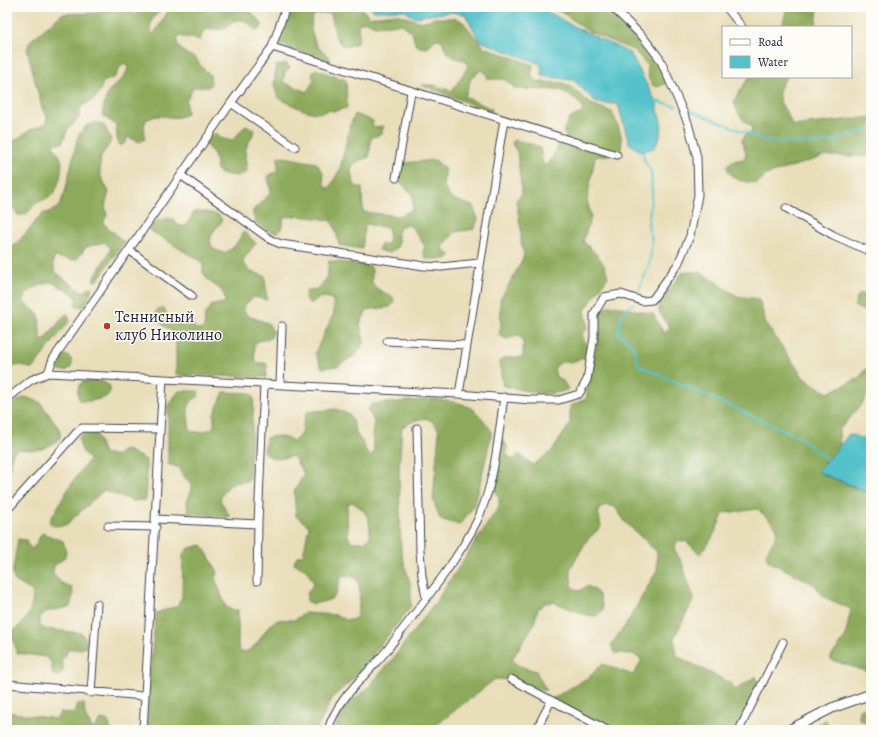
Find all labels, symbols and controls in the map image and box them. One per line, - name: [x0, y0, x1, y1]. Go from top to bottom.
- legend: [722, 26, 852, 78]
- text: Road: [758, 34, 784, 50]
- text: Water: [757, 54, 788, 70]
- place label: Теннисный клуб Николино: [115, 306, 222, 346]
- marker: Теннисный клуб Николино: [102, 321, 112, 331]

